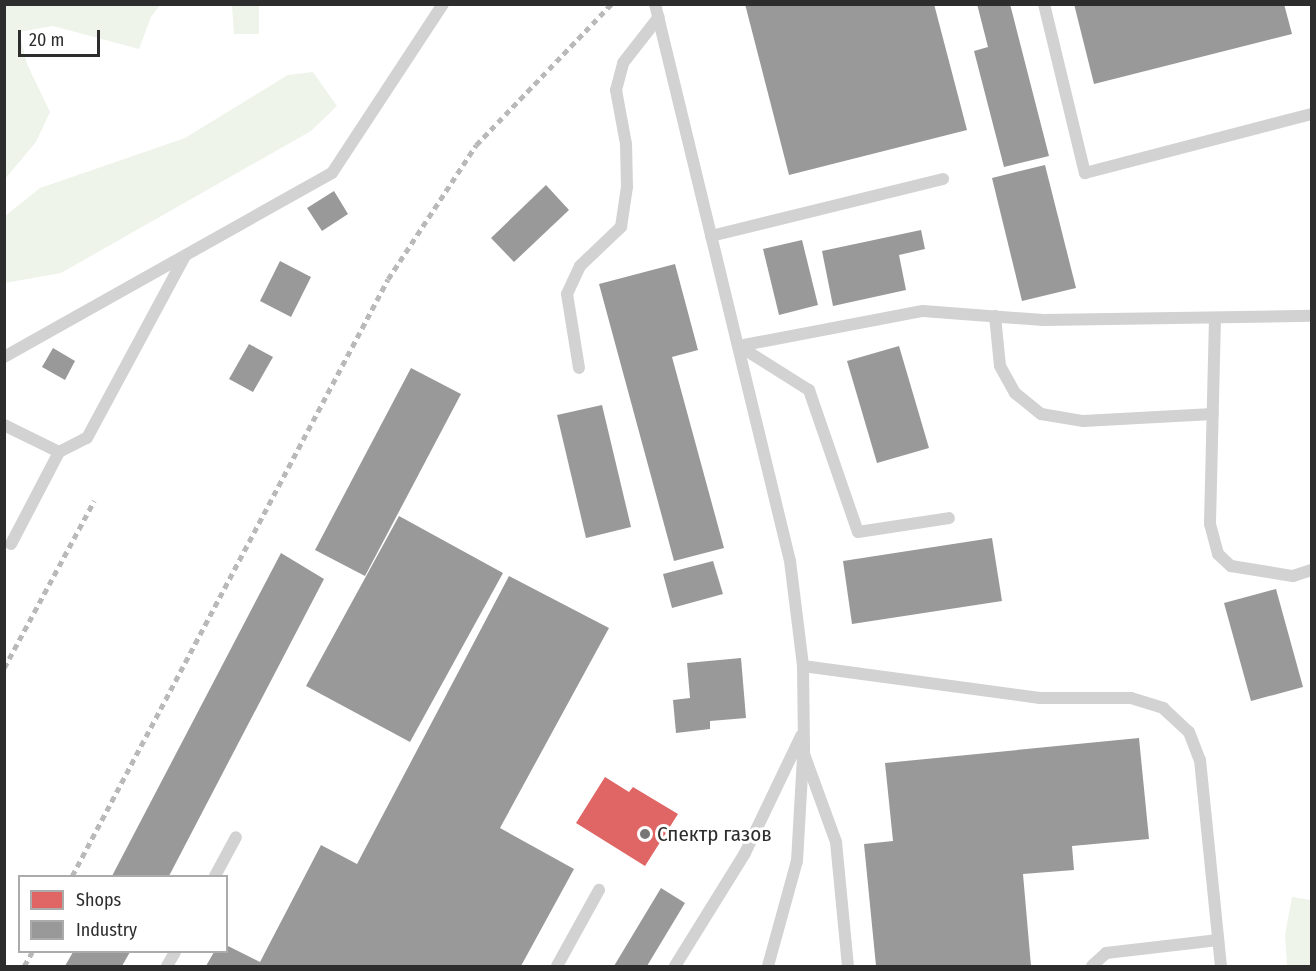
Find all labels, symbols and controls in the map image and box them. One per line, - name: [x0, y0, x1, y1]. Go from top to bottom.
- scale bar: [21, 18, 104, 56]
- text: 20 m: [29, 29, 64, 51]
- place label: Спектр газов: [657, 821, 772, 847]
- marker: Спектр газов: [638, 827, 652, 841]
- legend: [18, 875, 228, 953]
- text: Shops: [76, 889, 121, 911]
- text: Industry: [76, 919, 137, 941]

